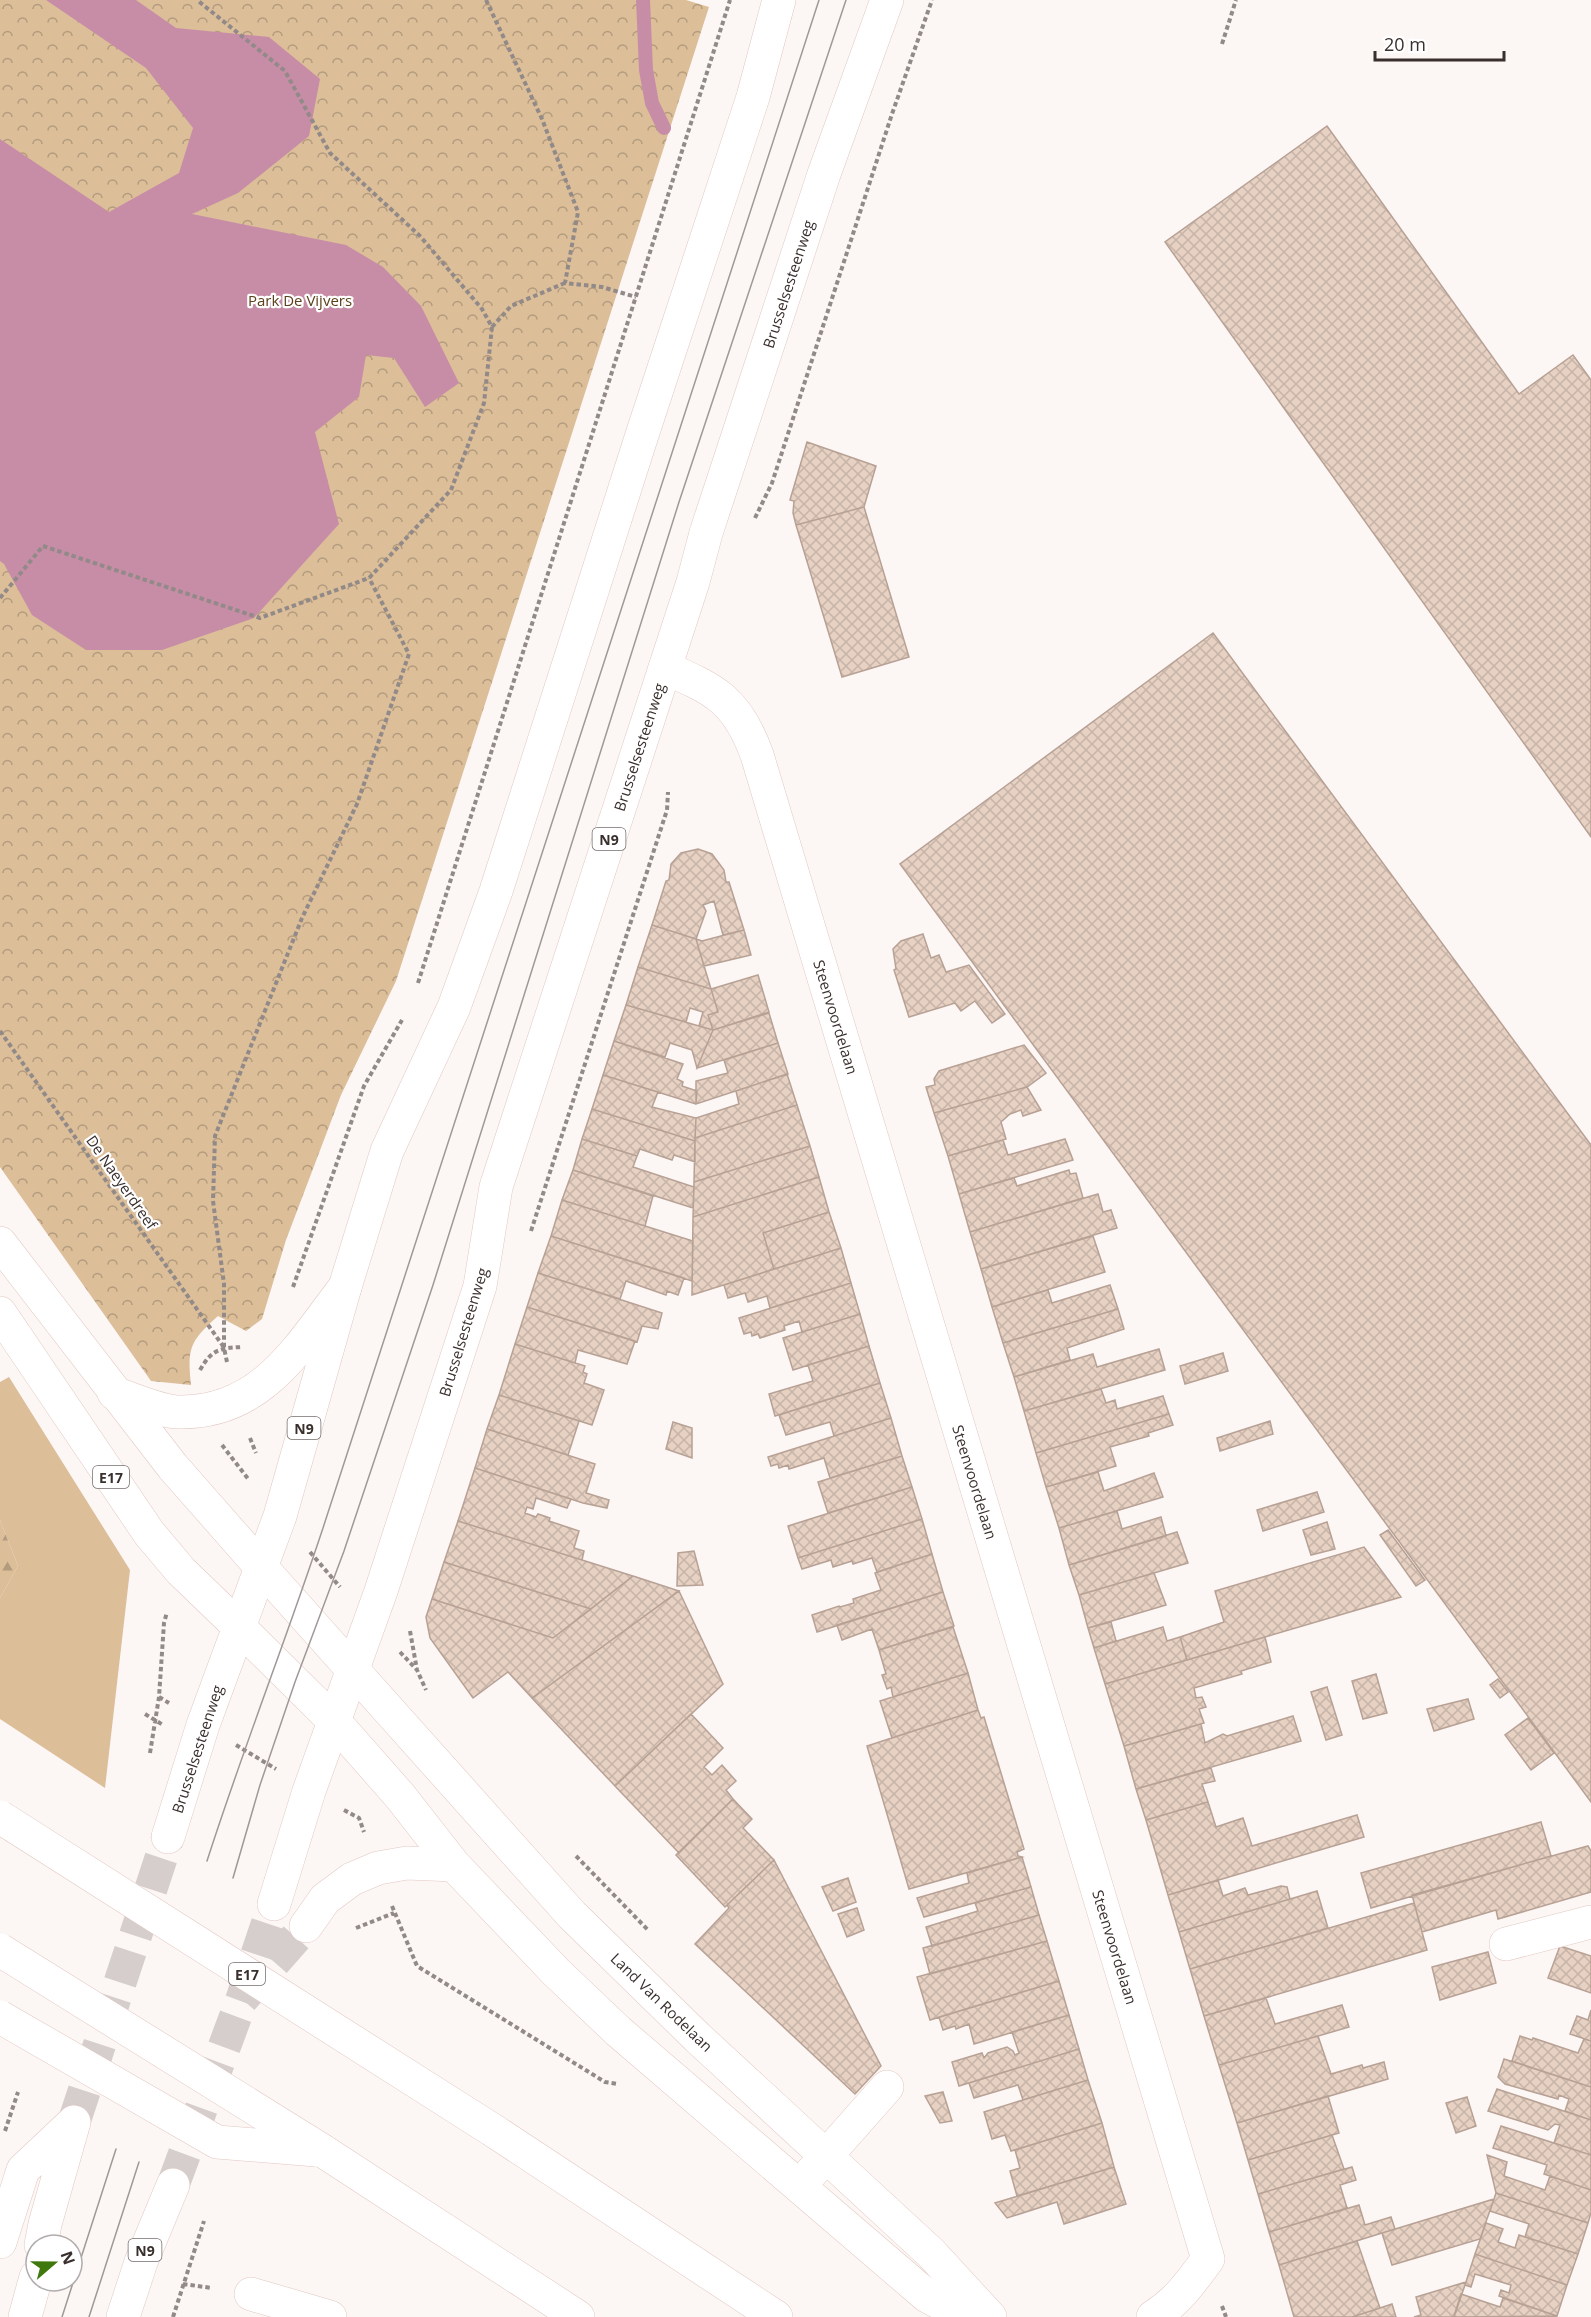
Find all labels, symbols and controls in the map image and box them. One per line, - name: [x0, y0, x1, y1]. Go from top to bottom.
- scale bar: [1375, 24, 1504, 62]
- text: 20 m: [1384, 32, 1426, 56]
- street label: Brusselsesteenweg: [758, 217, 818, 351]
- park label: Park De Vijvers: [248, 290, 352, 310]
- street label: Brusselsesteenweg: [609, 680, 669, 814]
- road number: N9: [592, 828, 626, 850]
- street label: Steenvoordelaan: [809, 957, 863, 1077]
- street label: De Naeyerdreef: [82, 1131, 162, 1234]
- street label: Brusselsesteenweg: [434, 1265, 492, 1399]
- road number: N9: [288, 1417, 320, 1439]
- street label: Steenvoordelaan: [948, 1422, 1002, 1542]
- road number: E17: [93, 1466, 129, 1488]
- street label: Brusselsesteenweg: [167, 1682, 227, 1816]
- street label: Steenvoordelaan: [1088, 1887, 1142, 2007]
- street label: Land Van Rodelaan: [607, 1948, 717, 2056]
- road number: E17: [229, 1963, 265, 1985]
- north arrow: [24, 2233, 84, 2293]
- road number: N9: [128, 2239, 162, 2261]
- text: N: [56, 2248, 81, 2268]

